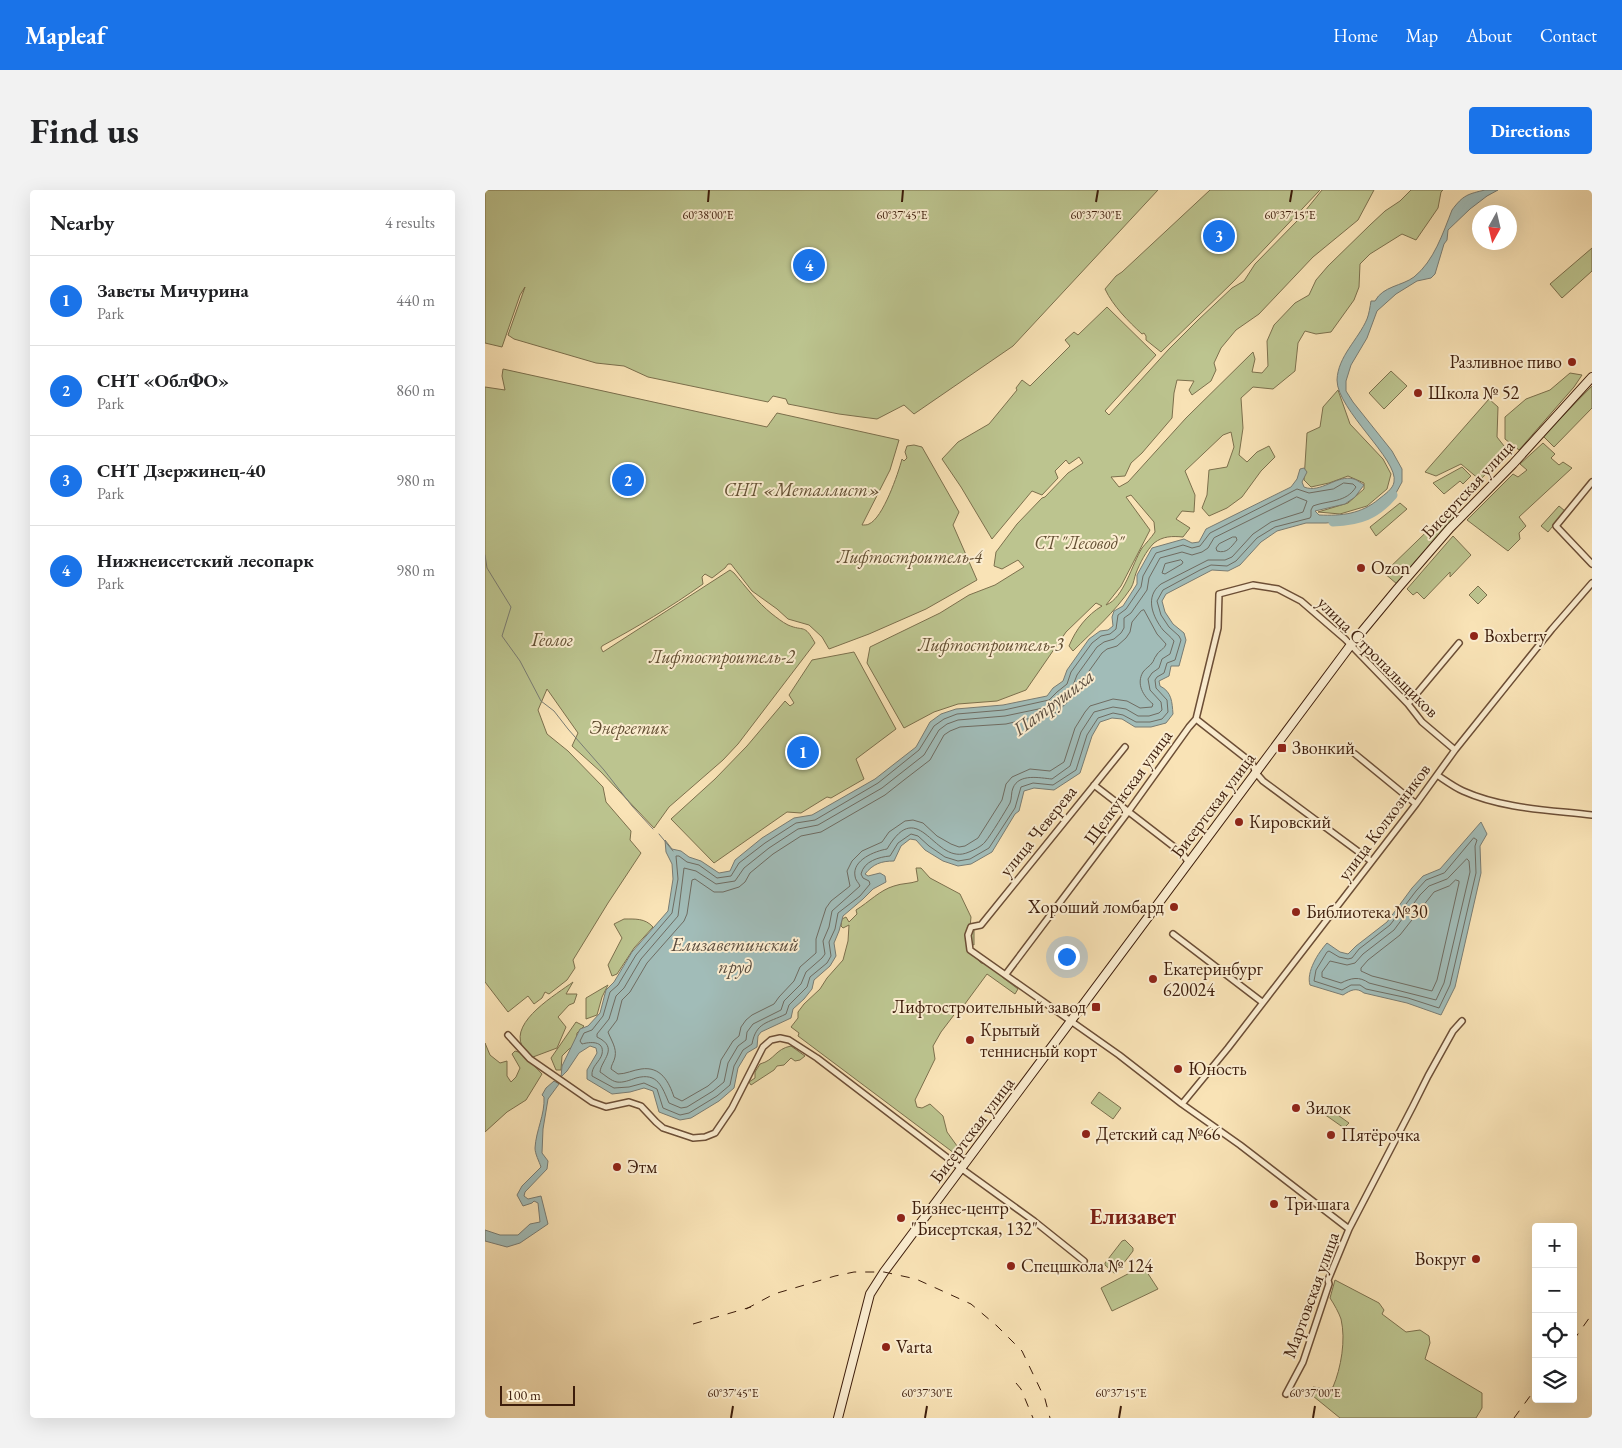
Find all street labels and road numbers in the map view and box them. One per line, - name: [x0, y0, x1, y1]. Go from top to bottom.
- street label: Бисертская улица: [1416, 434, 1520, 543]
- street label: улица Стропальщиков: [1313, 591, 1444, 723]
- street label: Щелкунская улица: [1078, 724, 1177, 849]
- street label: Бисертская улица: [1165, 746, 1260, 862]
- street label: улица Колхозников: [1332, 758, 1435, 885]
- street label: улица Чеверева: [994, 780, 1082, 881]
- street label: Бисертская улица: [924, 1071, 1019, 1187]
- street label: Мартовская улица: [1277, 1228, 1344, 1361]

